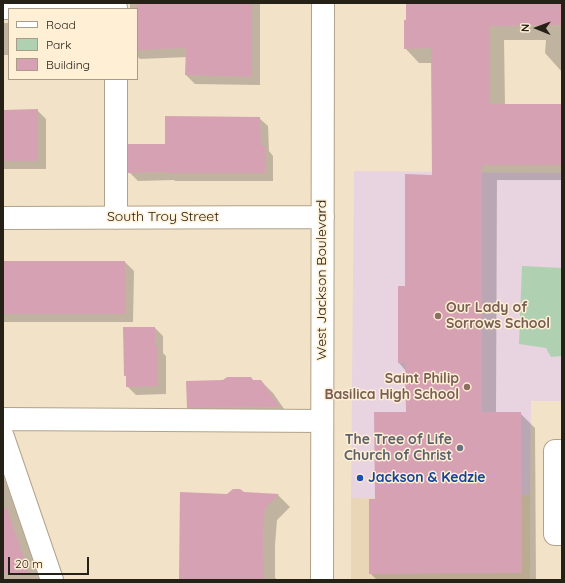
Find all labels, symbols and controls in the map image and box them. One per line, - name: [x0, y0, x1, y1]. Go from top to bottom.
- legend: [8, 8, 138, 80]
- north arrow: [517, 8, 557, 48]
- text: Road: [46, 17, 76, 32]
- text: N: [518, 24, 532, 32]
- text: Park: [46, 37, 71, 52]
- text: Building: [46, 57, 90, 72]
- street label: West Jackson Boulevard: [314, 200, 330, 360]
- street label: South Troy Street: [107, 209, 219, 225]
- place label: Our Lady of Sorrows School: [446, 300, 550, 332]
- marker: Our Lady of Sorrows School: [433, 311, 443, 321]
- place label: Saint Philip Basilica High School: [324, 371, 459, 404]
- marker: Saint Philip Basilica High School: [462, 382, 472, 392]
- place label: The Tree of Life Church of Christ: [344, 432, 452, 464]
- marker: The Tree of Life Church of Christ: [455, 443, 465, 453]
- place label: Jackson & Kedzie: [368, 470, 486, 486]
- marker: Jackson & Kedzie: [355, 473, 365, 483]
- scale bar: [10, 549, 91, 575]
- text: 20 m: [15, 556, 43, 571]

